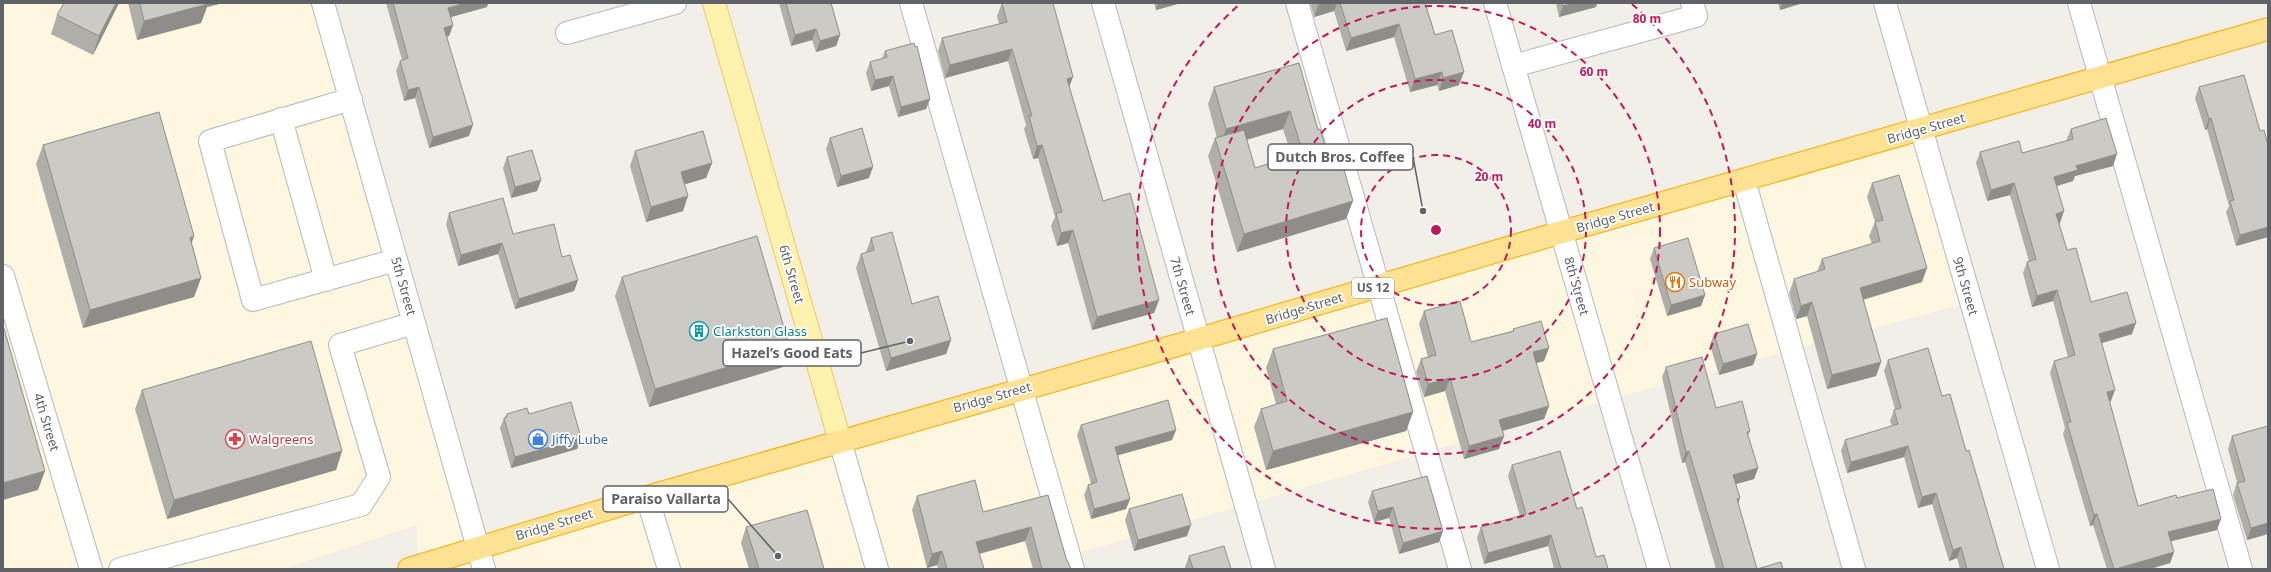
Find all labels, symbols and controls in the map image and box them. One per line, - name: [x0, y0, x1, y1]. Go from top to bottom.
- text: 80 m: [1633, 10, 1661, 27]
- text: 60 m: [1580, 63, 1608, 80]
- street label: Bridge Street: [1885, 108, 1967, 148]
- text: 40 m: [1528, 115, 1556, 132]
- callout: Dutch Bros. Coffee: [1268, 144, 1413, 170]
- text: Dutch Bros. Coffee: [1275, 147, 1405, 166]
- text: 20 m: [1475, 168, 1503, 185]
- street label: Bridge Street: [1574, 197, 1656, 237]
- centre of rings: [1429, 223, 1443, 237]
- street label: 6th Street: [775, 243, 809, 306]
- street label: 5th Street: [387, 255, 421, 318]
- street label: 7th Street: [1166, 255, 1200, 318]
- street label: 8th Street: [1560, 255, 1594, 318]
- street label: 9th Street: [1949, 255, 1983, 318]
- restaurant icon: Subway: [1664, 271, 1686, 293]
- place label: Subway: [1689, 273, 1736, 291]
- road number: US 12: [1352, 278, 1394, 298]
- street label: Bridge Street: [1263, 288, 1345, 328]
- building icon: Clarkston Glass: [688, 320, 710, 342]
- place label: Clarkston Glass: [713, 322, 807, 340]
- callout: Hazel’s Good Eats: [723, 340, 861, 366]
- text: Hazel’s Good Eats: [731, 343, 853, 362]
- street label: Bridge Street: [951, 377, 1033, 417]
- street label: 4th Street: [30, 391, 64, 454]
- pharmacy icon: Walgreens: [224, 428, 246, 450]
- shop icon: Jiffy Lube: [527, 428, 549, 450]
- place label: Walgreens: [249, 430, 314, 448]
- place label: Jiffy Lube: [550, 430, 608, 448]
- callout: Paraiso Vallarta: [603, 486, 728, 512]
- text: Paraiso Vallarta: [611, 489, 721, 508]
- street label: Bridge Street: [513, 504, 595, 544]

